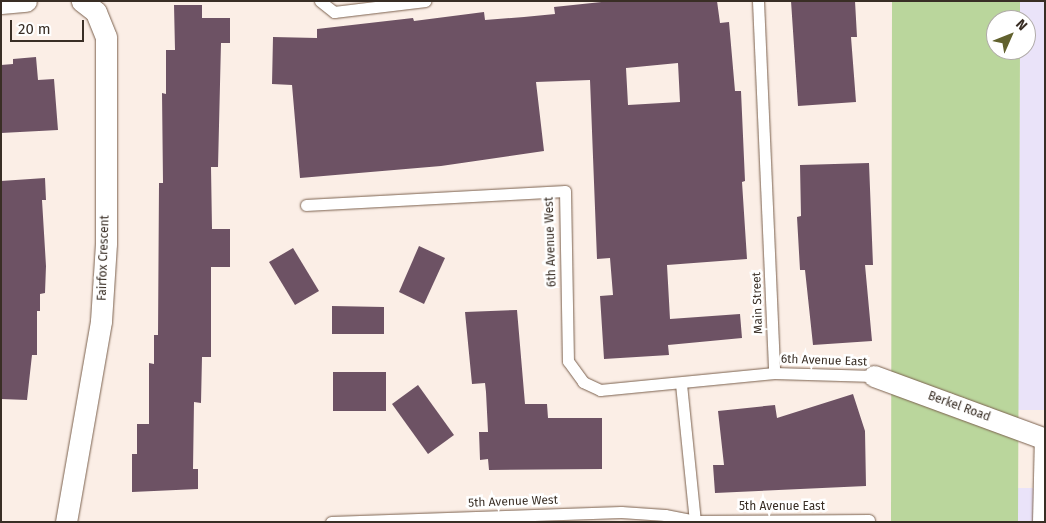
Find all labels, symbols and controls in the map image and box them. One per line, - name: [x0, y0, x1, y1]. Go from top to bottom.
- scale bar: [12, 10, 86, 42]
- north arrow: [986, 10, 1036, 60]
- text: N: [1012, 16, 1031, 34]
- text: 20 m: [18, 20, 51, 38]
- street label: 6th Avenue West: [542, 197, 560, 287]
- street label: Fairfox Crescent: [95, 215, 113, 301]
- street label: Main Street: [750, 272, 766, 334]
- street label: 6th Avenue East: [780, 352, 868, 370]
- street label: Berkel Road: [926, 389, 992, 425]
- street label: 5th Avenue West: [468, 493, 558, 511]
- street label: 5th Avenue East: [739, 500, 825, 514]

